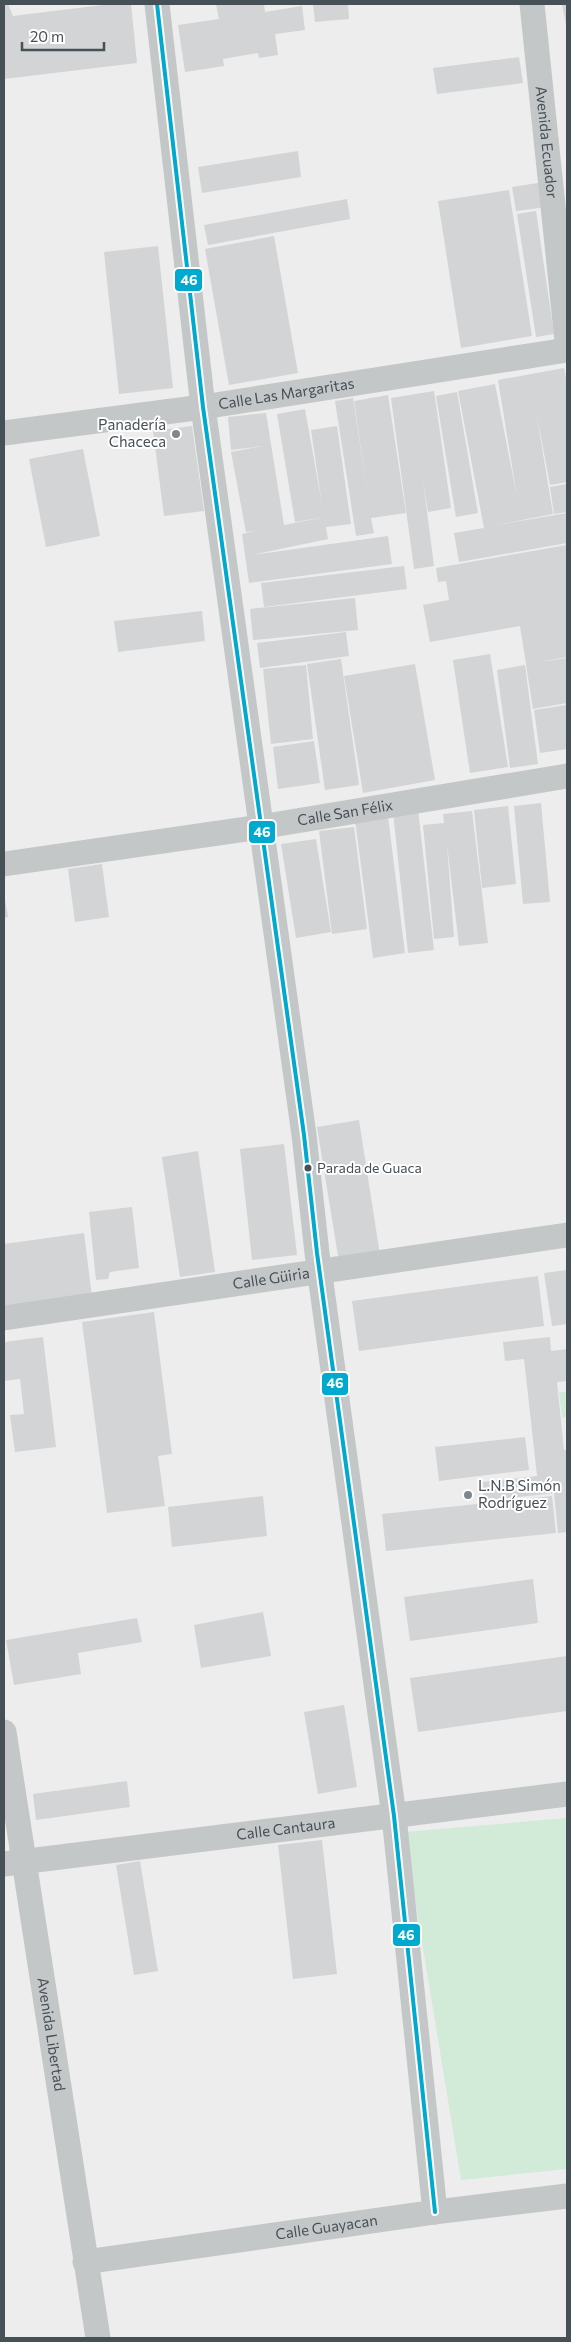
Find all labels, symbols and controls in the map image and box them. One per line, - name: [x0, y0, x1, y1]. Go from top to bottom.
- scale bar: [22, 20, 105, 52]
- text: 20 m: [30, 27, 64, 45]
- street label: Avenida Ecuador: [533, 85, 562, 199]
- line badge: 46: [174, 268, 203, 292]
- text: 46: [180, 271, 198, 288]
- street label: Calle Las Margaritas: [217, 373, 356, 412]
- place label: Panadería Chaceca: [98, 415, 166, 450]
- marker: Panadería Chaceca: [170, 428, 182, 440]
- street label: Calle San Félix: [296, 795, 394, 829]
- line badge: 46: [248, 820, 276, 844]
- text: 46: [253, 823, 271, 840]
- place label: Parada de Guaca: [317, 1159, 422, 1176]
- marker: Parada de Guaca: [303, 1163, 313, 1173]
- street label: Calle Güiria: [231, 1263, 311, 1292]
- line badge: 46: [321, 1372, 349, 1396]
- text: 46: [326, 1374, 344, 1391]
- place label: L.N.B Simón Rodríguez: [478, 1476, 561, 1511]
- marker: L.N.B Simón Rodríguez: [462, 1489, 474, 1501]
- street label: Calle Cantaura: [235, 1813, 336, 1843]
- line badge: 46: [392, 1923, 421, 1947]
- text: 46: [397, 1926, 415, 1943]
- street label: Avenida Libertad: [34, 1976, 70, 2092]
- street label: Calle Guayacan: [274, 2210, 379, 2243]

